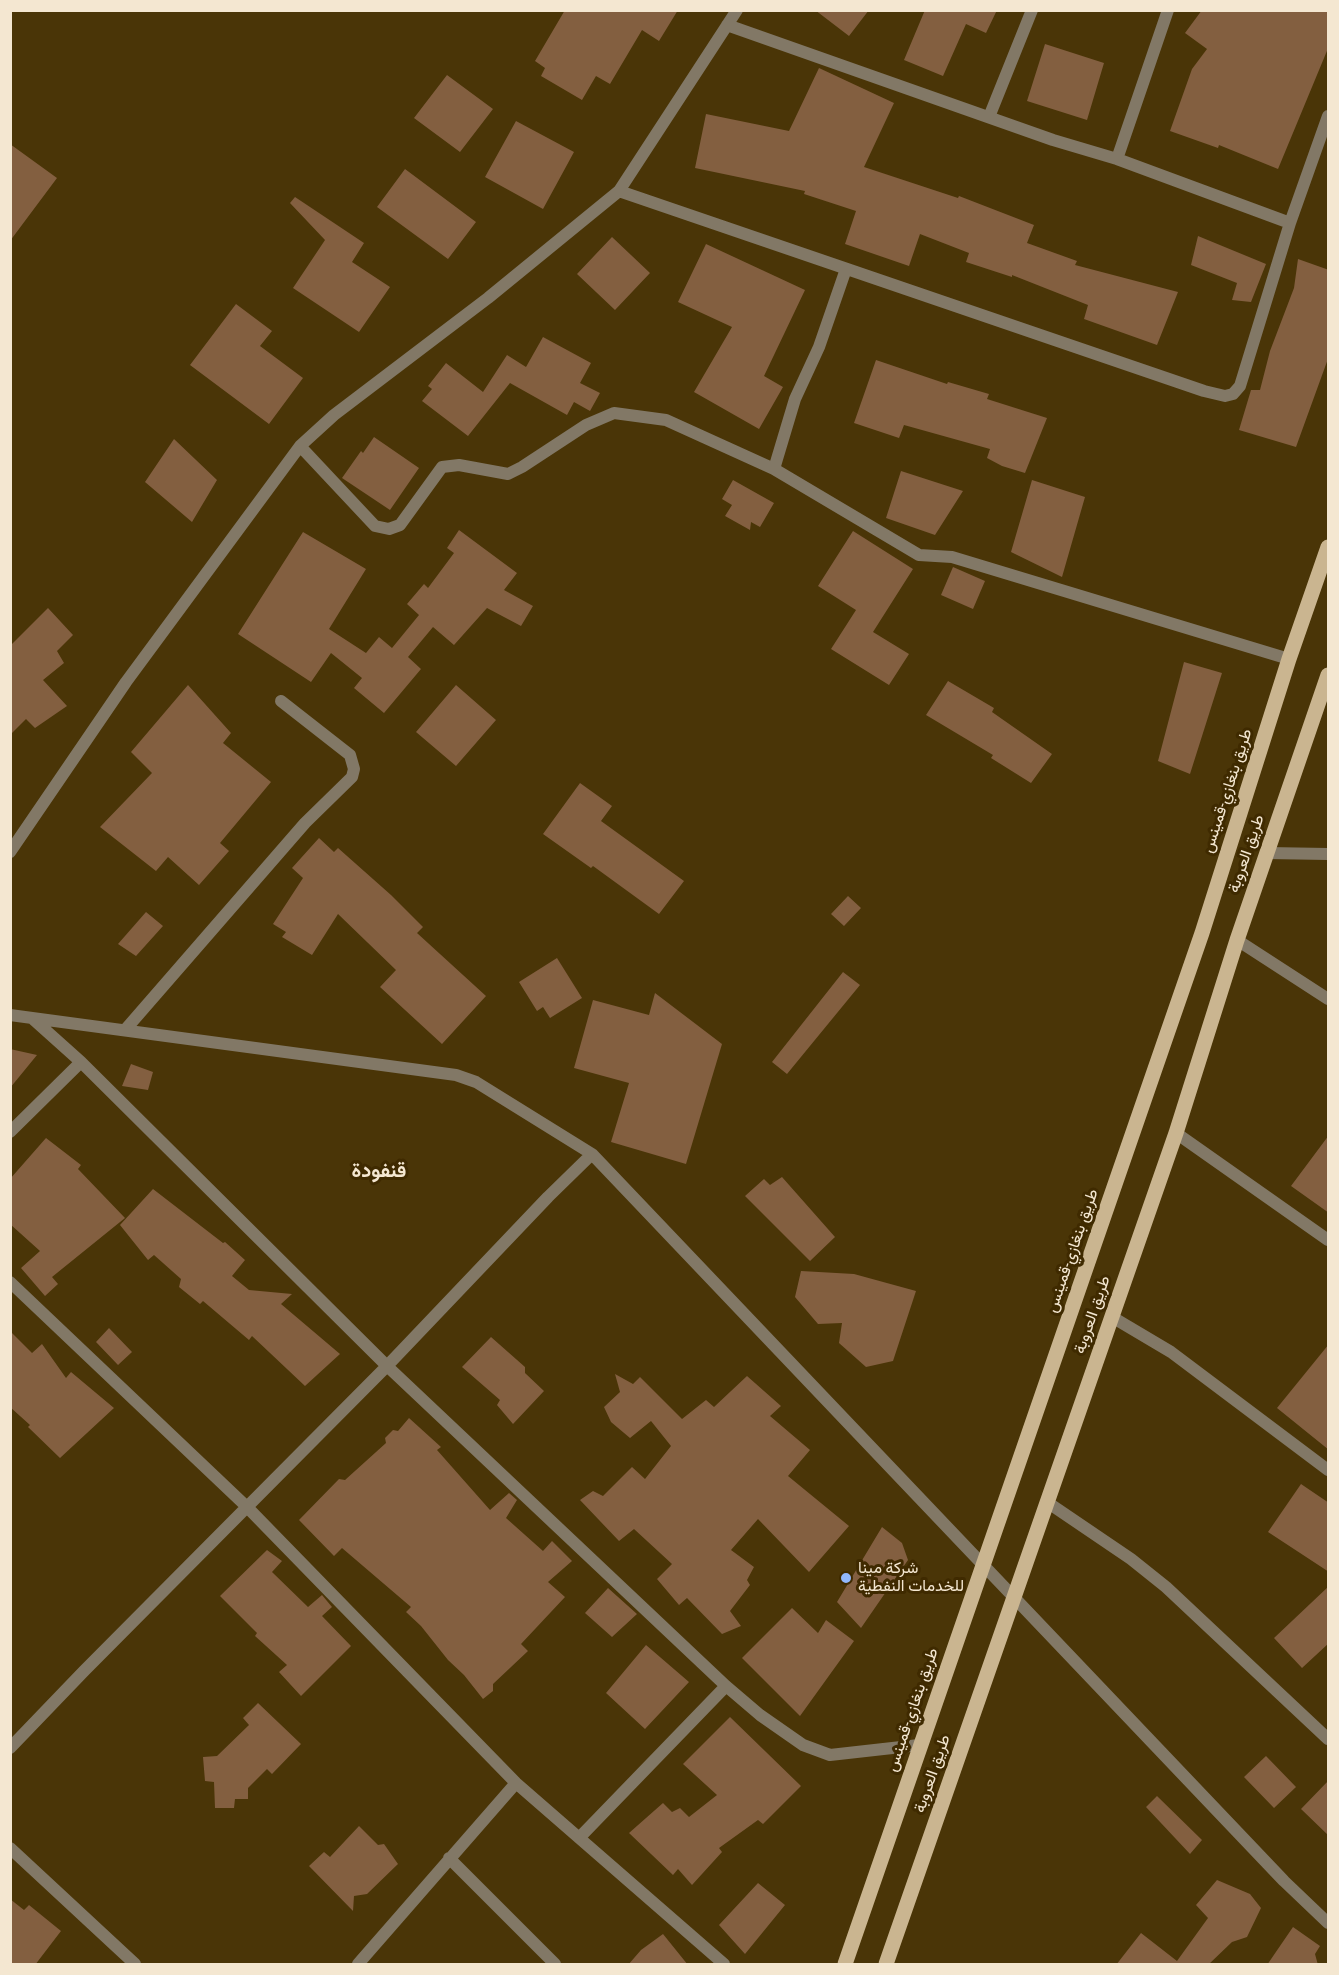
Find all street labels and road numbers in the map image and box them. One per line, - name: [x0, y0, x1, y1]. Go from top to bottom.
- street label: طريق بنغازي-قمينس: [1199, 727, 1257, 855]
- street label: طريق العروبة: [1225, 813, 1269, 895]
- street label: طريق بنغازي-قمينس: [1043, 1187, 1103, 1315]
- street label: طريق العروبة: [1071, 1274, 1115, 1356]
- street label: طريق بنغازي-قمينس: [883, 1646, 943, 1774]
- street label: طريق العروبة: [911, 1733, 955, 1815]

